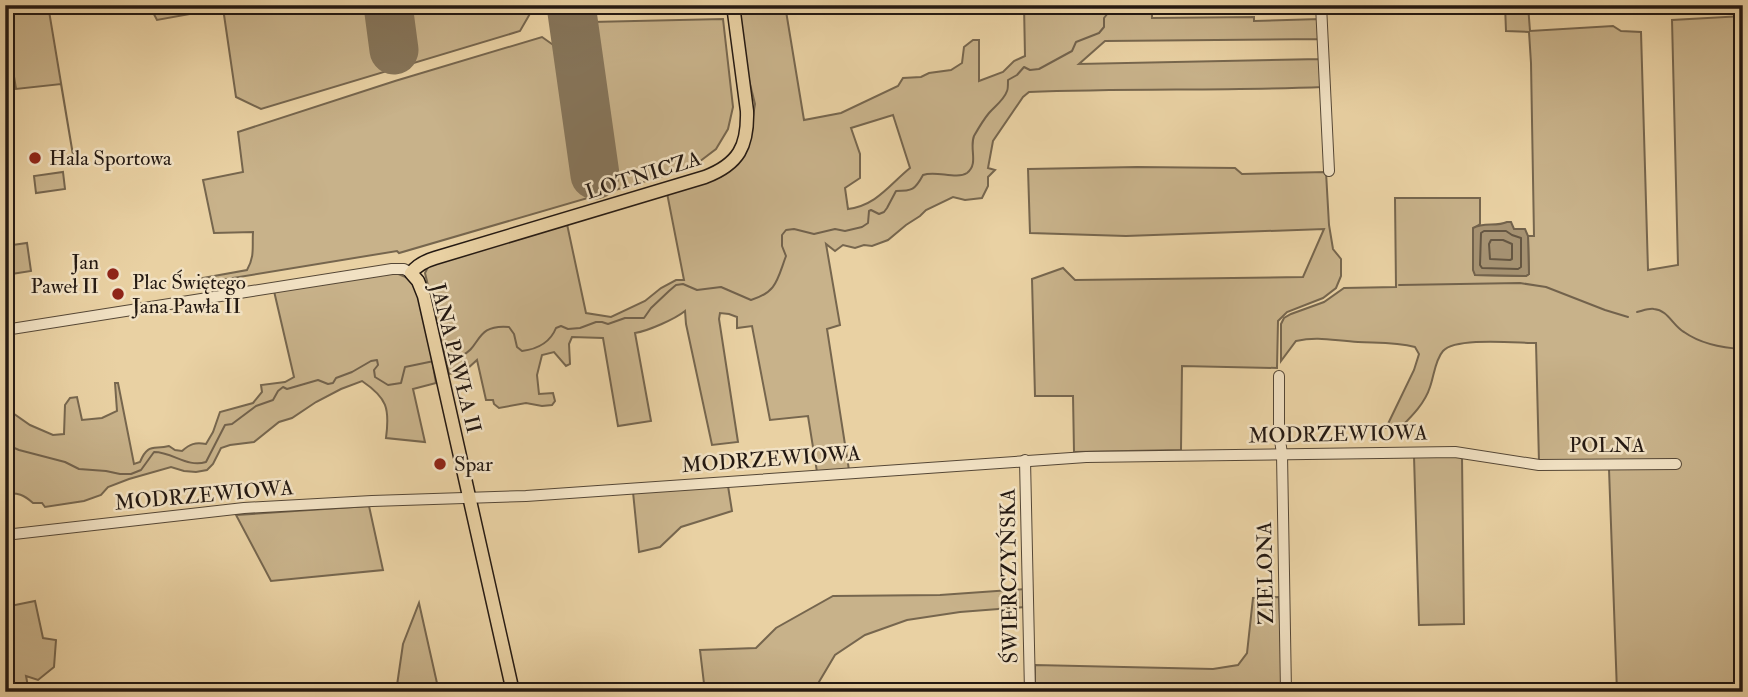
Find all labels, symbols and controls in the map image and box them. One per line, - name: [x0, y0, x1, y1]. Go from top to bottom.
- place label: Hala Sportowa: [49, 145, 172, 172]
- street label: LOTNICZA: [582, 145, 704, 206]
- marker: Hala Sportowa: [27, 150, 43, 166]
- place label: Jan Paweł II: [30, 249, 99, 300]
- marker: Jan Paweł II: [105, 266, 121, 282]
- place label: Plac Świętego Jana Pawła II: [131, 269, 246, 320]
- street label: JANA PAWŁA II: [424, 279, 487, 436]
- marker: Plac Świętego Jana Pawła II: [110, 286, 126, 302]
- street label: MODRZEWIOWA: [1248, 419, 1428, 450]
- street label: POLNA: [1569, 432, 1645, 459]
- street label: MODRZEWIOWA: [681, 440, 861, 479]
- place label: Spar: [454, 451, 493, 478]
- marker: Spar: [432, 456, 448, 472]
- street label: MODRZEWIOWA: [114, 474, 295, 517]
- street label: ŚWIERCZYŃSKA: [994, 488, 1025, 664]
- street label: ZIELONA: [1251, 521, 1280, 625]

